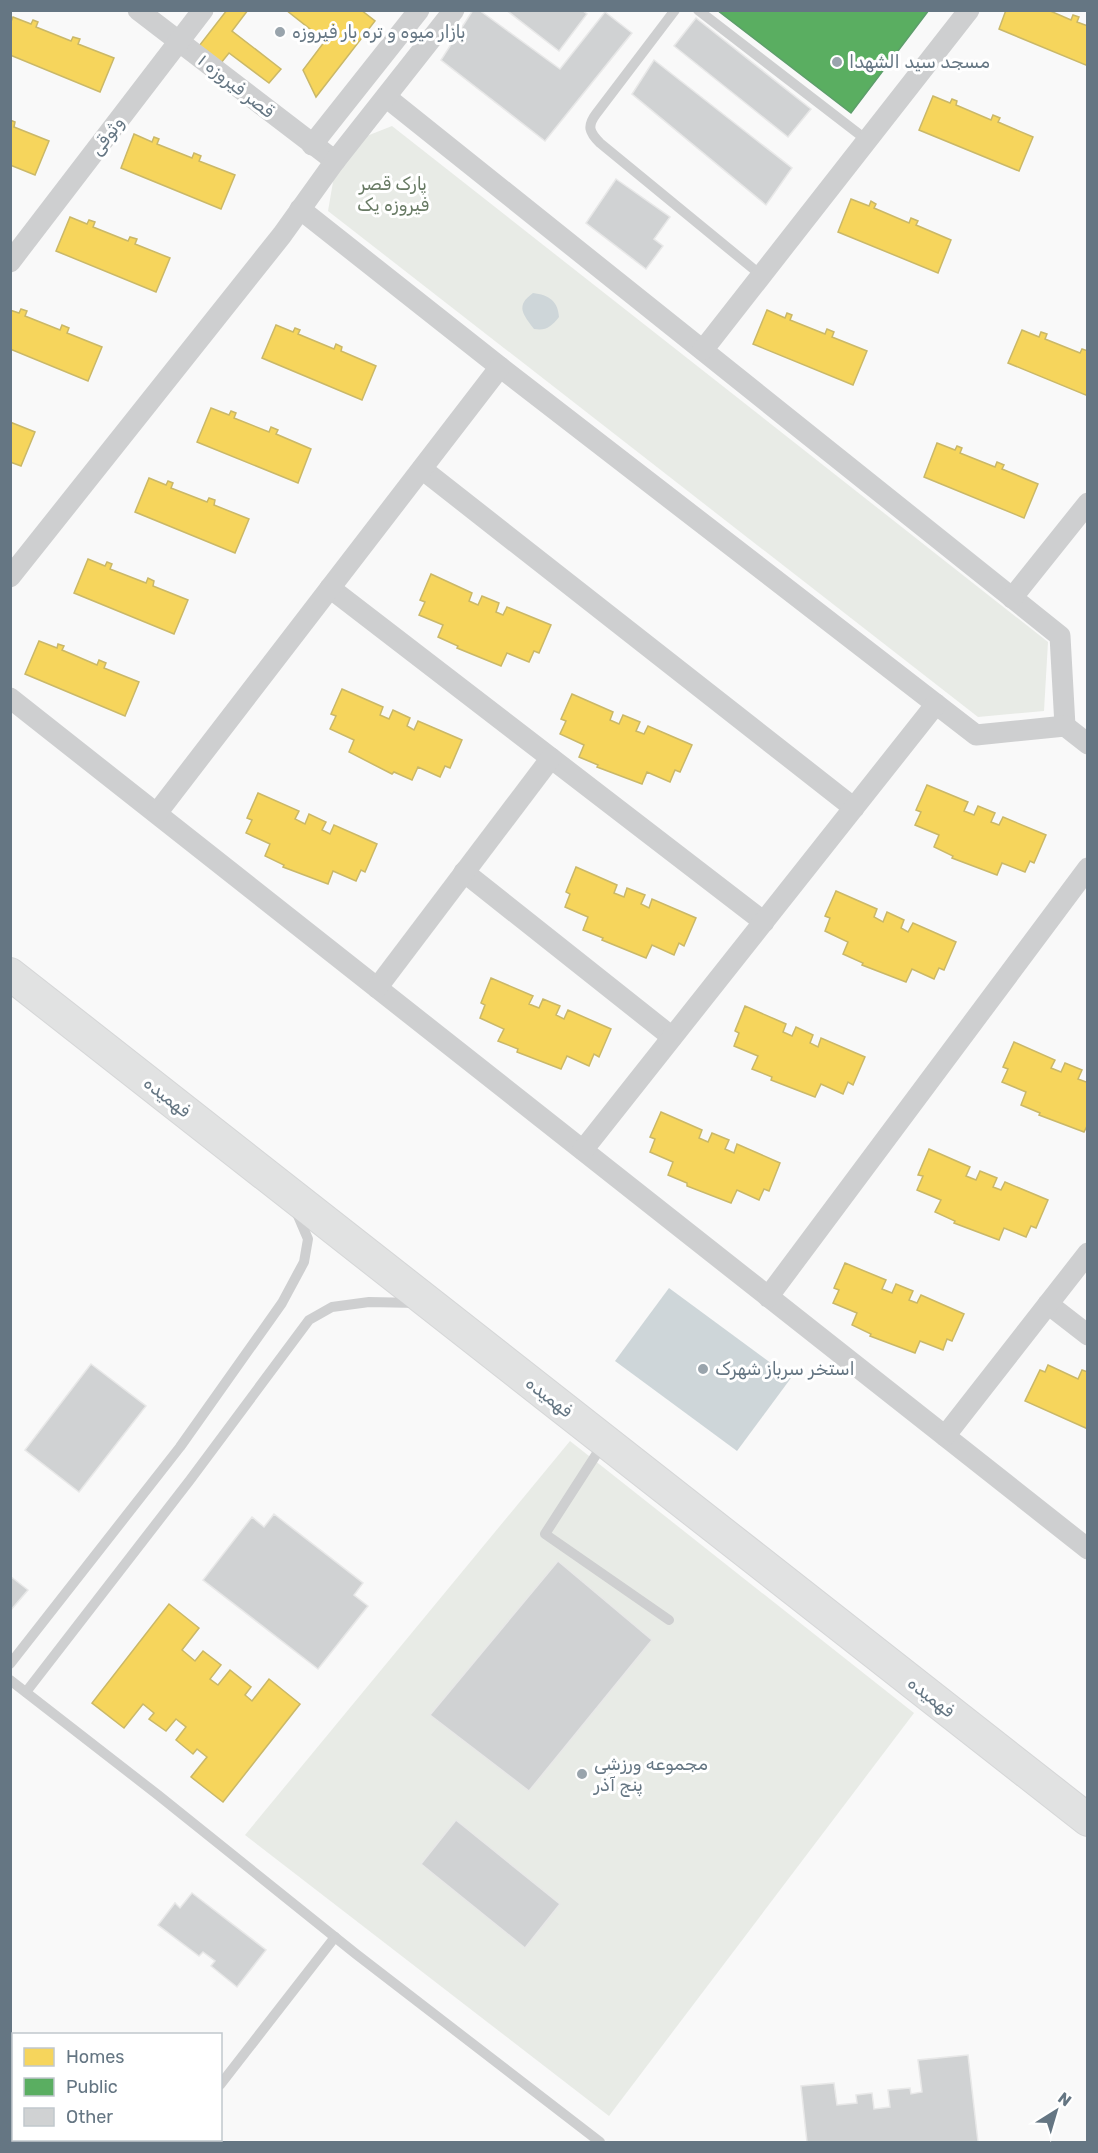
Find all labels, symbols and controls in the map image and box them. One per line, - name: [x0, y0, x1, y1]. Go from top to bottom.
- place label: بازار میوه و تره بار فیروزه: [292, 21, 466, 43]
- marker: بازار میوه و تره بار فیروزه: [273, 25, 287, 39]
- street label: قصر فیروزه ۱: [193, 49, 279, 123]
- place label: مسجد سید الشهدا: [849, 51, 990, 73]
- marker: مسجد سید الشهدا: [830, 55, 844, 69]
- street label: وثوقی: [85, 112, 129, 160]
- park label: پارک قصر فیروزه یک: [357, 173, 429, 216]
- street label: فهمیده: [139, 1072, 195, 1122]
- place label: استخر سرباز شهرک: [715, 1358, 855, 1380]
- marker: استخر سرباز شهرک: [696, 1362, 710, 1376]
- street label: فهمیده: [521, 1372, 577, 1422]
- street label: فهمیده: [903, 1672, 959, 1722]
- place label: مجموعه ورزشی پنج آذر: [593, 1753, 708, 1797]
- marker: مجموعه ورزشی پنج آذر: [575, 1767, 589, 1781]
- legend: [12, 2033, 222, 2141]
- text: Homes: [66, 2046, 124, 2068]
- text: Public: [66, 2076, 118, 2098]
- north arrow: [1026, 2081, 1086, 2141]
- text: N: [1054, 2088, 1075, 2110]
- text: Other: [66, 2106, 113, 2128]

